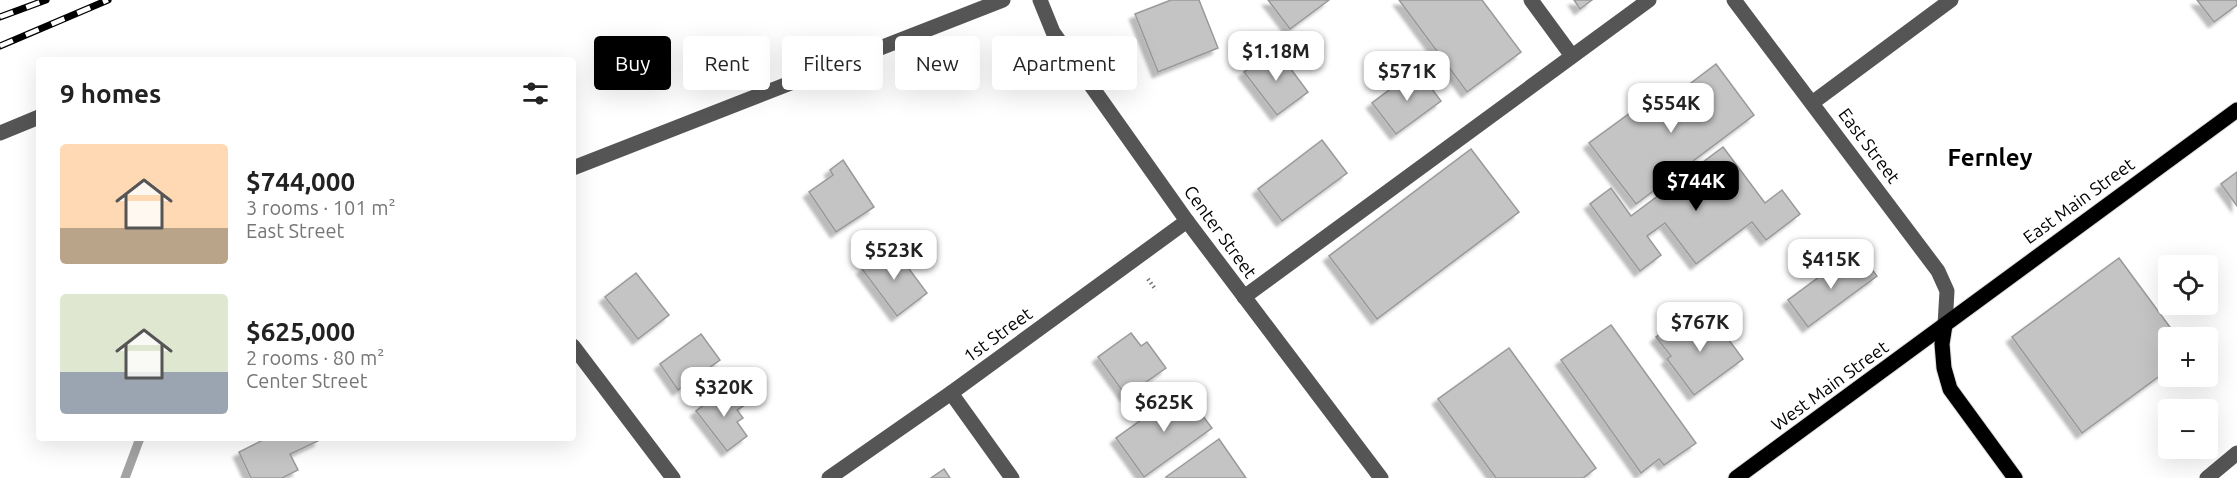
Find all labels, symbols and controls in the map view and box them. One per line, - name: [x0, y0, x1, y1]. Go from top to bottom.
- pin: $1.18M: [1227, 31, 1325, 82]
- chip: Buy: [594, 36, 671, 90]
- chip: Rent: [683, 36, 770, 90]
- chip: Filters: [782, 36, 883, 90]
- chip: New: [895, 36, 980, 90]
- chip: Apartment: [992, 36, 1137, 90]
- text: $1.18M: [1242, 39, 1310, 62]
- pin: $571K: [1365, 51, 1449, 102]
- text: $571K: [1378, 59, 1436, 82]
- icon: filters: [519, 77, 552, 110]
- text: 9 homes: [60, 79, 161, 108]
- pin: $554K: [1629, 83, 1713, 134]
- text: $554K: [1642, 91, 1700, 114]
- street label: East Street: [1835, 104, 1904, 187]
- district label: Fernley: [1948, 144, 2033, 171]
- street label: East Main Street: [2019, 153, 2138, 247]
- pin: $744K: [1654, 161, 1738, 212]
- text: $744,000: [246, 167, 355, 196]
- icon: home: [108, 168, 180, 240]
- text: $744K: [1667, 169, 1725, 192]
- street label: Center Street: [1181, 181, 1261, 282]
- text: 3 rooms · 101 m²: [246, 196, 396, 219]
- text: East Street: [246, 219, 344, 242]
- pin: $523K: [852, 230, 936, 281]
- text: $523K: [865, 238, 923, 261]
- pin: $415K: [1789, 239, 1873, 290]
- text: $415K: [1802, 247, 1860, 270]
- map controls: [2158, 255, 2218, 459]
- button: locate: [2158, 255, 2218, 315]
- pin: $767K: [1658, 302, 1742, 353]
- street label: 1st Street: [959, 303, 1035, 366]
- text: $767K: [1671, 310, 1729, 333]
- text: $625,000: [246, 317, 355, 346]
- icon: home: [108, 318, 180, 390]
- button: +: [2158, 327, 2218, 387]
- street label: West Main Street: [1767, 336, 1892, 434]
- text: 2 rooms · 80 m²: [246, 346, 384, 369]
- pin: $320K: [682, 367, 766, 418]
- text: Center Street: [246, 369, 368, 392]
- text: $320K: [695, 375, 753, 398]
- pin: $625K: [1122, 382, 1206, 433]
- text: $625K: [1135, 390, 1193, 413]
- button: −: [2158, 399, 2218, 459]

